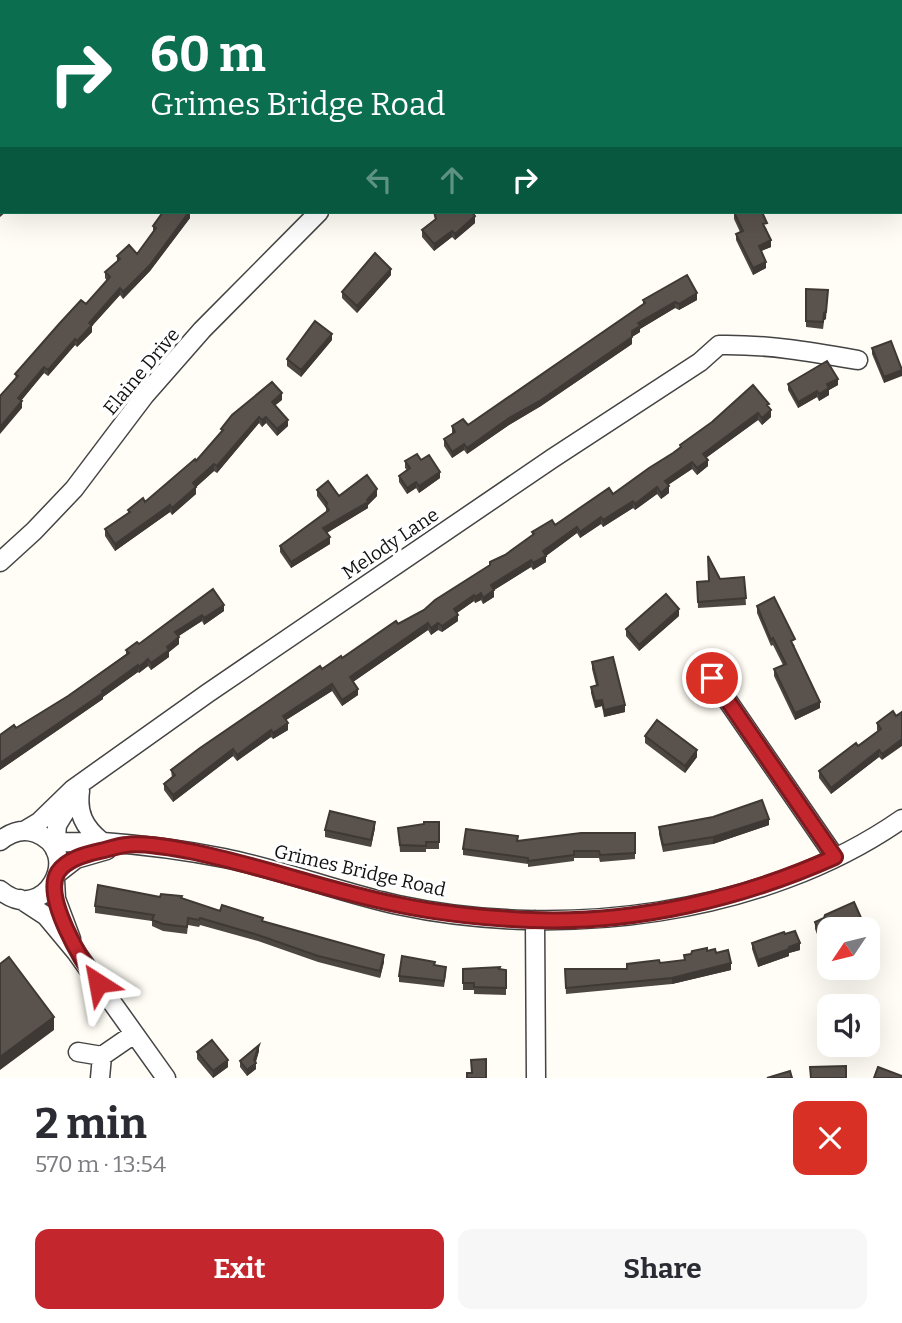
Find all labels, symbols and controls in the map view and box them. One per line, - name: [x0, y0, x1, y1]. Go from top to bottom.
- text: 60 m: [150, 25, 266, 84]
- icon: right: [35, 28, 126, 119]
- text: Grimes Bridge Road: [150, 85, 445, 123]
- icon: left: [360, 161, 398, 199]
- icon: ahead: [433, 161, 471, 199]
- icon: right: [506, 161, 544, 199]
- street label: Elaine Drive: [98, 323, 184, 419]
- street label: Melody Lane: [338, 503, 443, 584]
- pin: [682, 648, 742, 708]
- icon: arrive: [693, 659, 731, 697]
- street label: Grimes Bridge Road: [272, 840, 448, 901]
- north arrow: [817, 917, 880, 980]
- map controls: [817, 917, 880, 1057]
- position arrow: [61, 946, 135, 1020]
- button: sound: [817, 994, 880, 1057]
- text: 2 min: [35, 1099, 147, 1149]
- button: close: [793, 1101, 867, 1175]
- text: 570 m · 13:54: [35, 1150, 166, 1178]
- button: Exit: [35, 1229, 444, 1309]
- button: Share: [458, 1229, 867, 1309]

